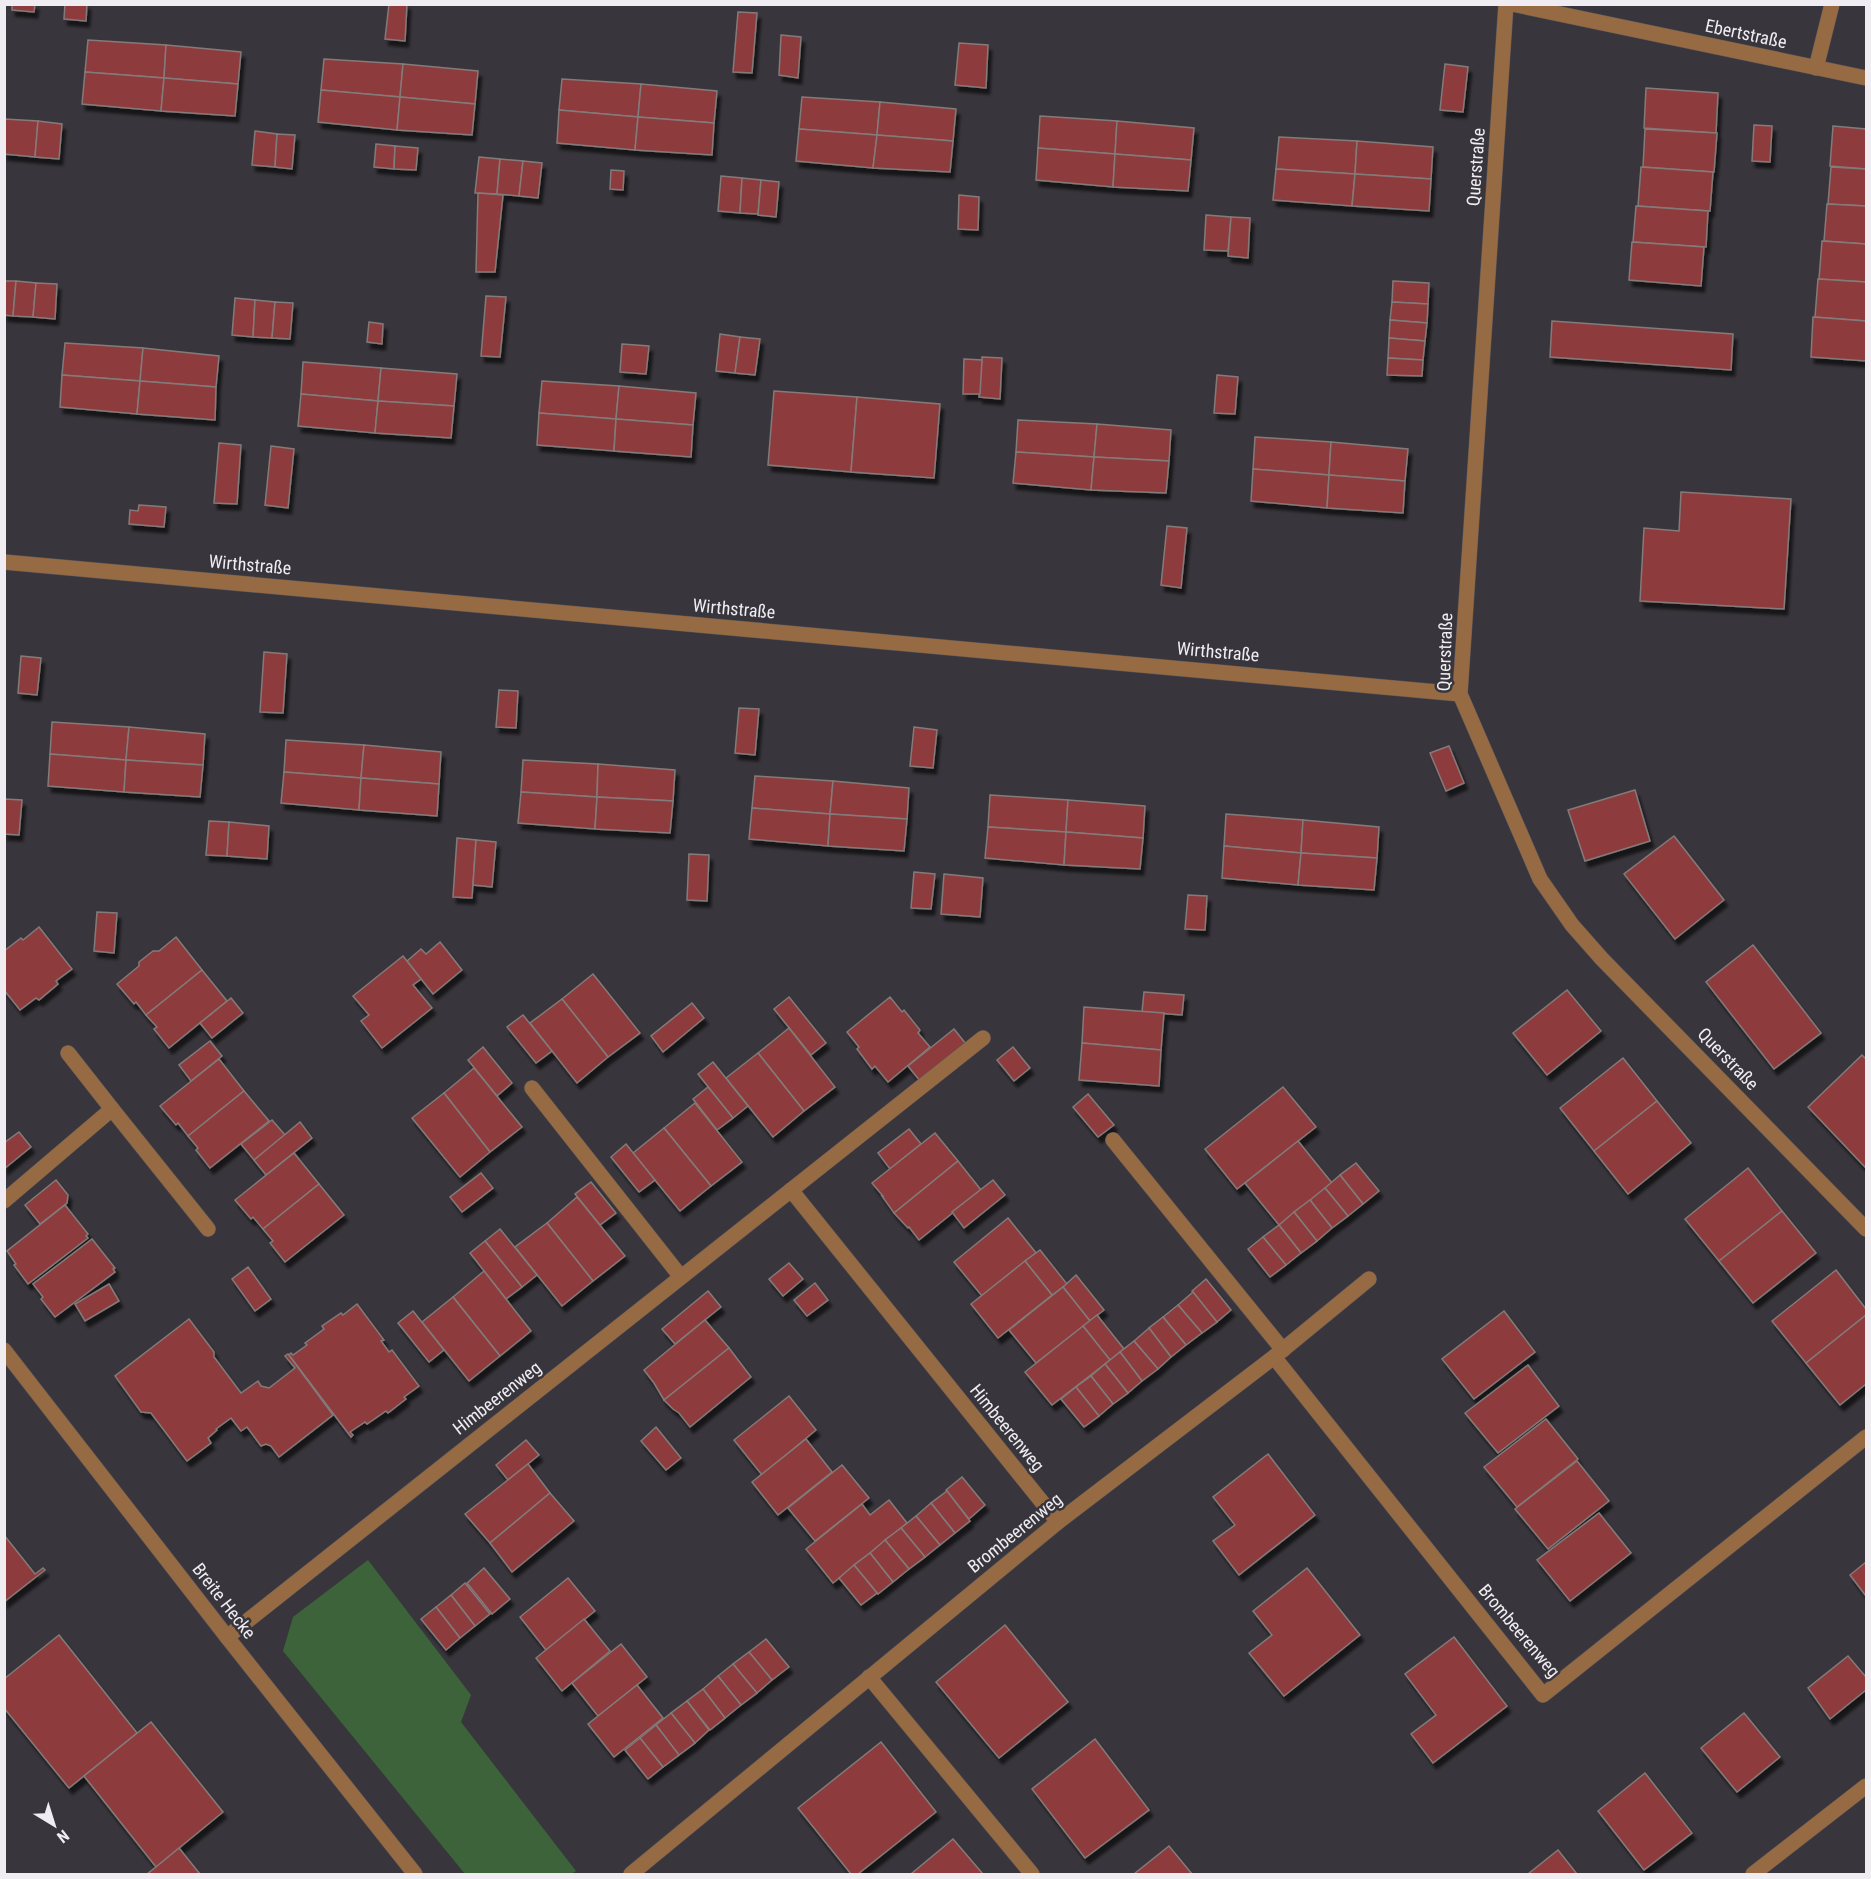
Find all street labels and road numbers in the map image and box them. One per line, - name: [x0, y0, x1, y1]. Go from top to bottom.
- street label: Ebertstraße: [1704, 15, 1789, 52]
- street label: Querstraße: [1462, 127, 1489, 207]
- street label: Wirthstraße: [208, 550, 292, 579]
- street label: Wirthstraße: [692, 594, 776, 623]
- street label: Querstraße: [1433, 612, 1456, 692]
- street label: Wirthstraße: [1176, 637, 1260, 666]
- street label: Querstraße: [1694, 1023, 1763, 1094]
- street label: Himbeerenweg: [448, 1357, 545, 1439]
- street label: Himbeerenweg: [966, 1380, 1049, 1476]
- street label: Brombeerenweg: [963, 1488, 1066, 1577]
- street label: Breite Hecke: [188, 1559, 260, 1643]
- street label: Brombeerenweg: [1474, 1580, 1564, 1681]

